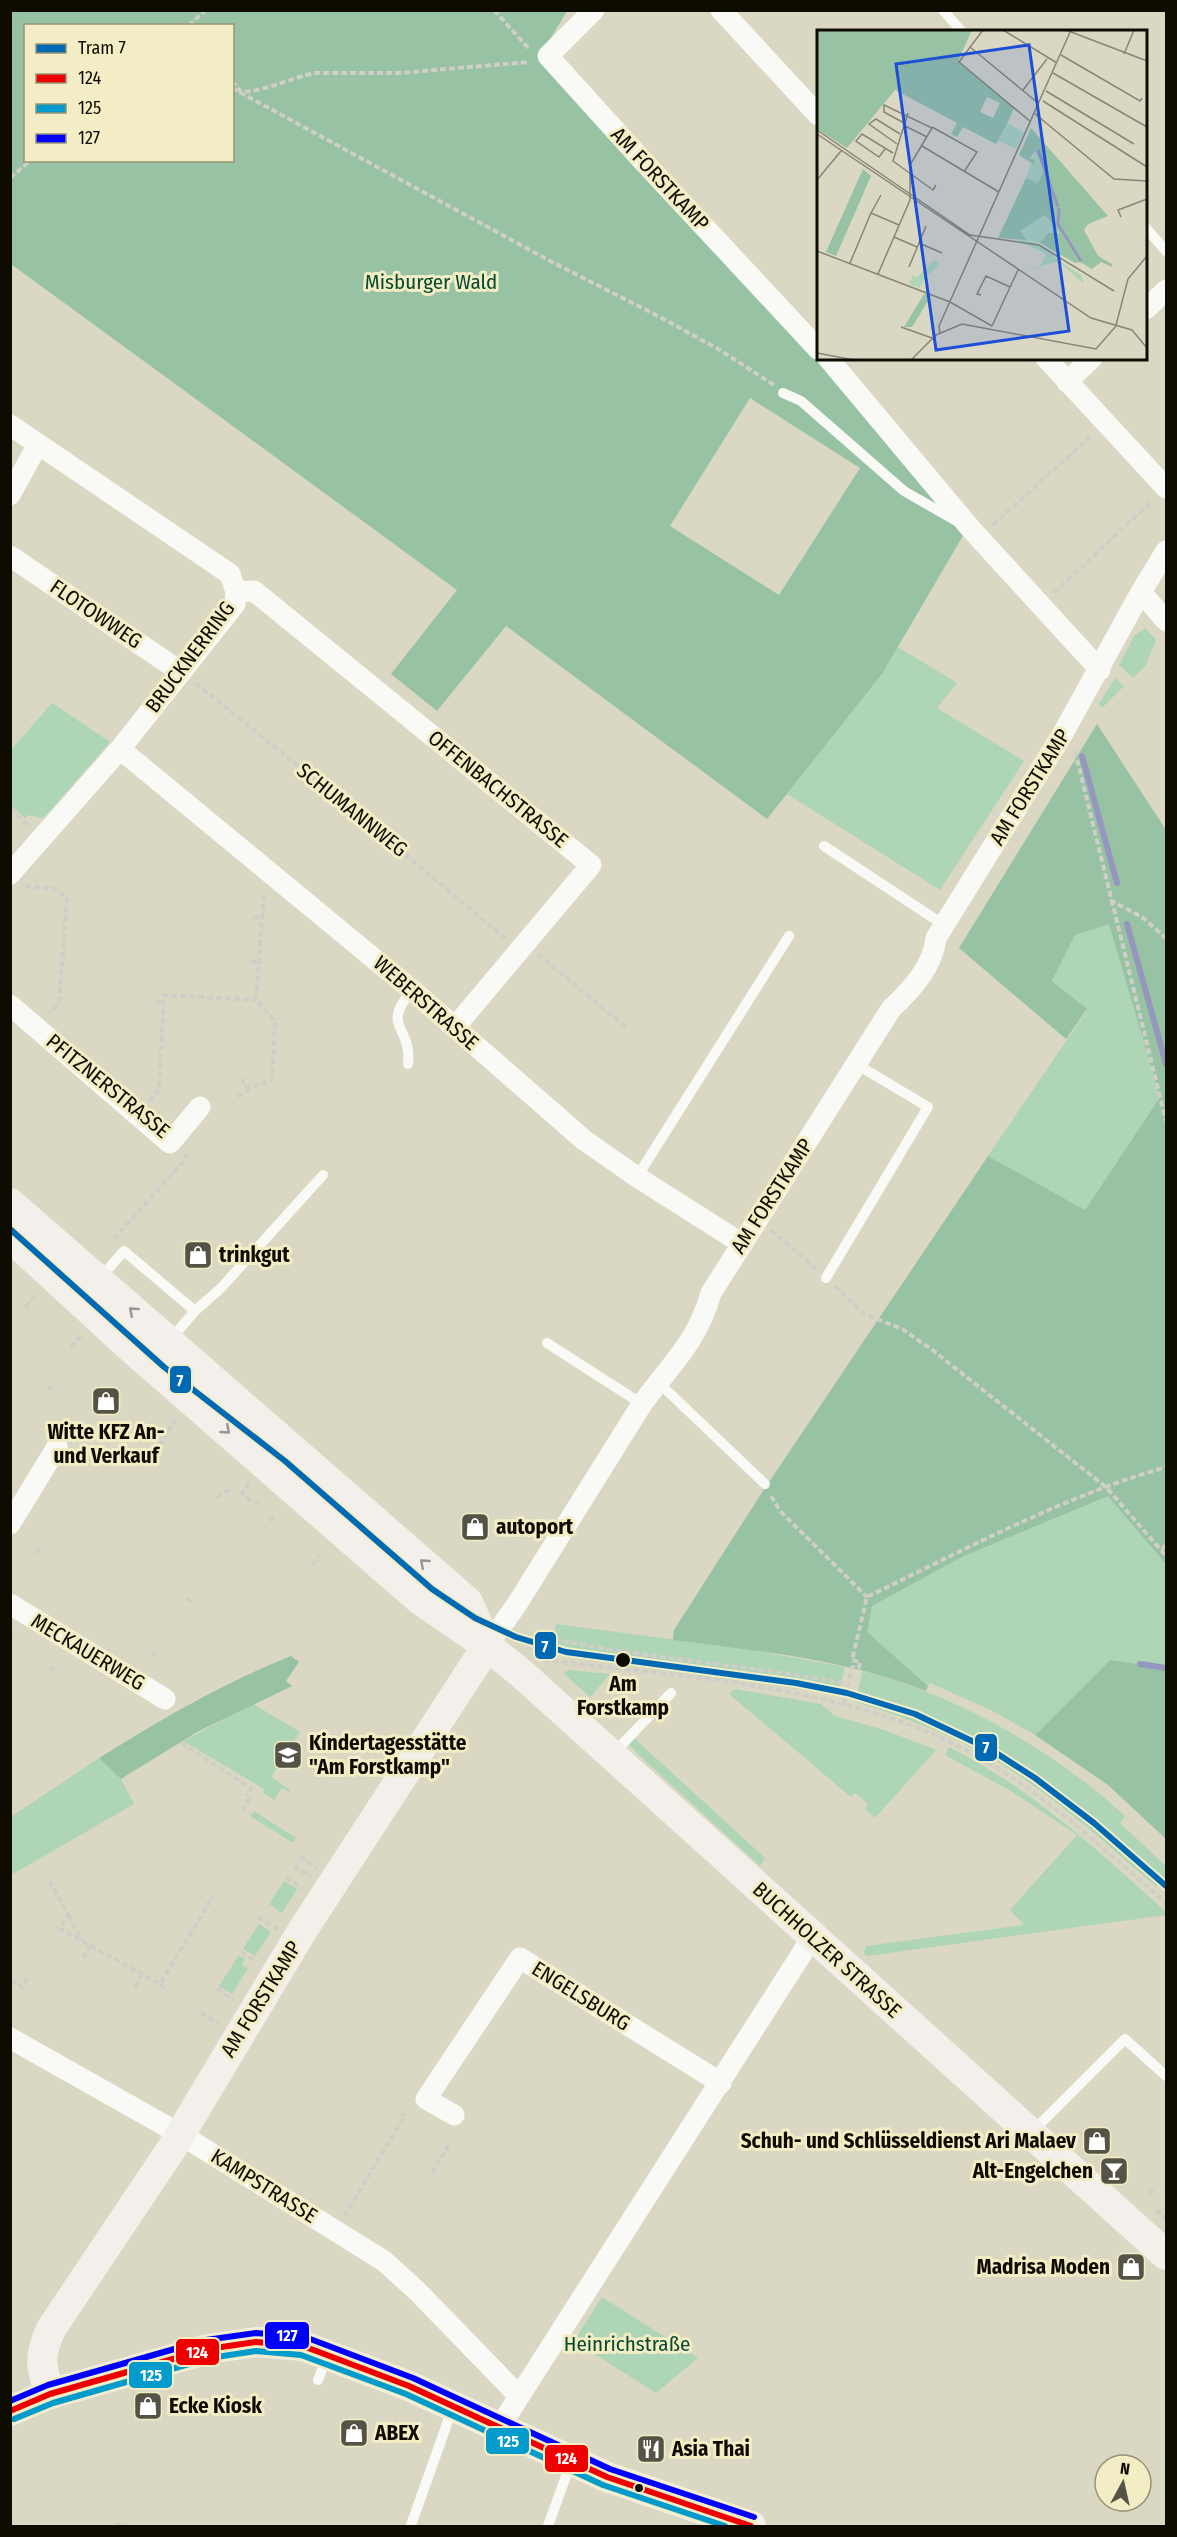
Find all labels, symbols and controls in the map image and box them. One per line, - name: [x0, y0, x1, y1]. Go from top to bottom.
- legend: [24, 24, 234, 162]
- inset map: [817, 30, 1147, 360]
- text: Tram 7: [78, 37, 126, 59]
- text: 124: [78, 67, 102, 89]
- text: 125: [78, 97, 101, 119]
- street label: AM FORSTKAMP: [605, 122, 715, 236]
- text: 127: [78, 127, 100, 149]
- park label: Misburger Wald: [365, 269, 497, 295]
- street label: FLOTOWWEG: [45, 574, 147, 654]
- street label: BRUCKNERRING: [140, 596, 240, 718]
- street label: AM FORSTKAMP: [984, 724, 1076, 850]
- street label: OFFENBACHSTRASSE: [423, 725, 573, 853]
- street label: SCHUMANNWEG: [291, 757, 413, 863]
- street label: WEBERSTRASSE: [368, 950, 484, 1056]
- street label: PFITZNERSTRASSE: [41, 1028, 175, 1144]
- street label: AM FORSTKAMP: [725, 1134, 819, 1258]
- shop icon: trinkgut: [182, 1239, 214, 1271]
- place label: trinkgut: [219, 1242, 290, 1268]
- one-way arrow: [129, 1307, 140, 1318]
- line badge: 7: [169, 1365, 192, 1394]
- text: 7: [177, 1371, 184, 1390]
- shop icon: Witte KFZ An- und Verkauf: [90, 1385, 122, 1417]
- place label: Witte KFZ An- und Verkauf: [47, 1419, 165, 1469]
- one-way arrow: [219, 1423, 230, 1434]
- shop icon: autoport: [459, 1511, 491, 1543]
- place label: autoport: [496, 1514, 574, 1540]
- one-way arrow: [420, 1559, 430, 1570]
- street label: MECKAUERWEG: [26, 1608, 150, 1696]
- line badge: 7: [534, 1631, 557, 1660]
- text: 7: [542, 1637, 549, 1656]
- marker: Am Forstkamp: [614, 1651, 632, 1669]
- place label: Am Forstkamp: [577, 1671, 669, 1721]
- place label: Kindertagesstätte "Am Forstkamp": [309, 1730, 467, 1780]
- line badge: 7: [974, 1733, 998, 1762]
- text: 7: [983, 1738, 990, 1757]
- school or university icon: Kindertagesstätte "Am Forstkamp": [272, 1739, 304, 1771]
- street label: BUCHHOLZER STRASSE: [747, 1876, 907, 2024]
- street label: AM FORSTKAMP: [215, 1936, 307, 2062]
- street label: ENGELSBURG: [527, 1956, 635, 2036]
- shop icon: Schuh- und Schlüsseldienst Ari Malaev: [1081, 2125, 1113, 2157]
- place label: Schuh- und Schlüsseldienst Ari Malaev: [741, 2128, 1076, 2154]
- street label: KAMPSTRASSE: [206, 2143, 322, 2229]
- bar icon: Alt-Engelchen: [1098, 2155, 1130, 2187]
- place label: Alt-Engelchen: [972, 2158, 1093, 2184]
- shop icon: Madrisa Moden: [1115, 2251, 1147, 2283]
- place label: Madrisa Moden: [977, 2254, 1110, 2280]
- line badge: 127: [264, 2321, 310, 2350]
- text: 127: [277, 2326, 298, 2345]
- park label: Heinrichstraße: [564, 2331, 690, 2357]
- line badge: 124: [175, 2338, 220, 2366]
- text: 124: [186, 2343, 208, 2362]
- line badge: 125: [128, 2361, 173, 2389]
- text: 125: [140, 2366, 162, 2385]
- shop icon: Ecke Kiosk: [132, 2390, 164, 2422]
- place label: Ecke Kiosk: [169, 2393, 262, 2419]
- shop icon: ABEX: [338, 2417, 370, 2449]
- place label: ABEX: [374, 2420, 420, 2446]
- line badge: 125: [485, 2427, 530, 2455]
- text: 125: [497, 2432, 519, 2451]
- restaurant icon: Asia Thai: [635, 2433, 667, 2465]
- place label: Asia Thai: [671, 2436, 750, 2462]
- line badge: 124: [544, 2444, 589, 2473]
- text: 124: [555, 2449, 577, 2468]
- north arrow: [1093, 2453, 1153, 2513]
- text: N: [1119, 2459, 1131, 2479]
- unlabelled marker: [633, 2482, 645, 2494]

